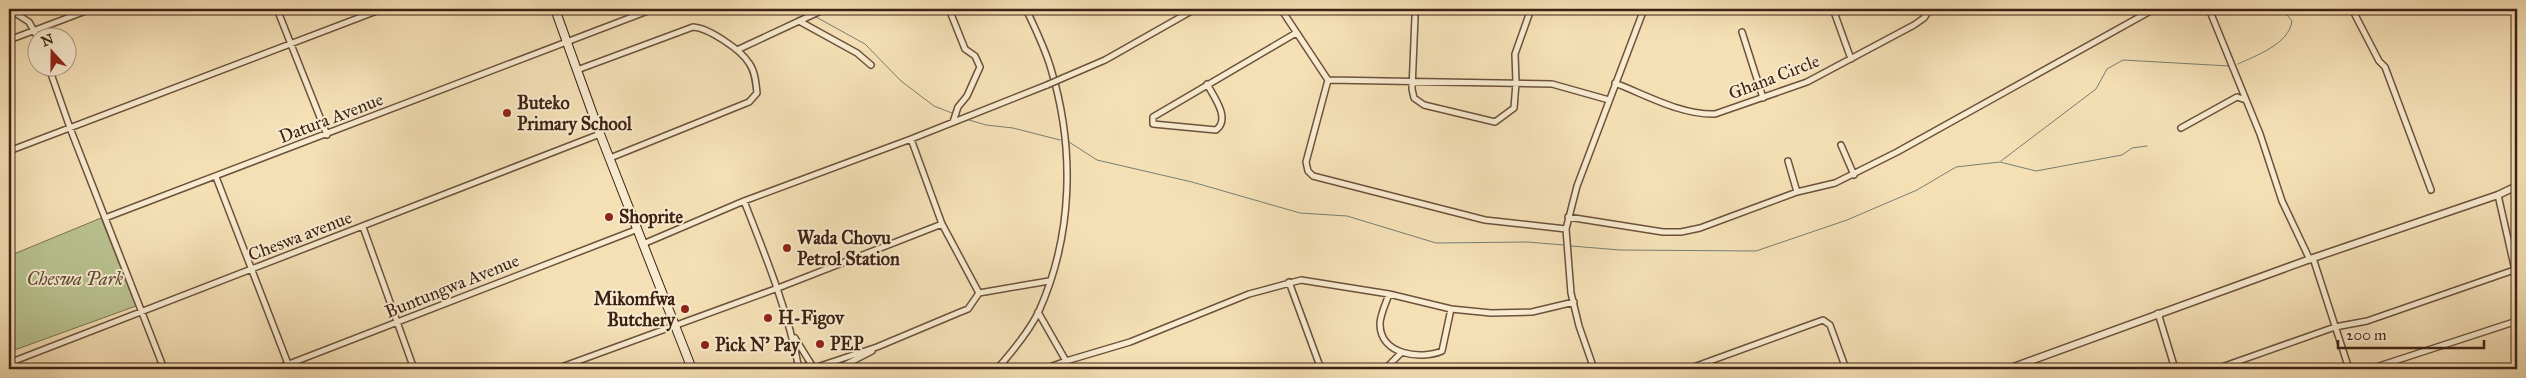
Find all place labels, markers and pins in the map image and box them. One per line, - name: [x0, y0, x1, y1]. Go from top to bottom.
- place label: Buteko Primary School: [517, 92, 633, 136]
- marker: Buteko Primary School: [501, 107, 513, 119]
- place label: Shoprite: [619, 206, 683, 229]
- marker: Shoprite: [603, 211, 615, 223]
- place label: Wada Chovu Petrol Station: [797, 227, 900, 270]
- marker: Wada Chovu Petrol Station: [781, 242, 793, 254]
- place label: Mikomfwa Butchery: [594, 288, 677, 332]
- marker: Mikomfwa Butchery: [679, 303, 691, 315]
- place label: H-Figov: [778, 307, 845, 330]
- marker: H-Figov: [762, 312, 774, 324]
- place label: PEP: [830, 333, 864, 355]
- place label: Pick N' Pay: [715, 334, 801, 357]
- marker: PEP: [814, 338, 826, 350]
- marker: Pick N' Pay: [699, 339, 711, 351]

